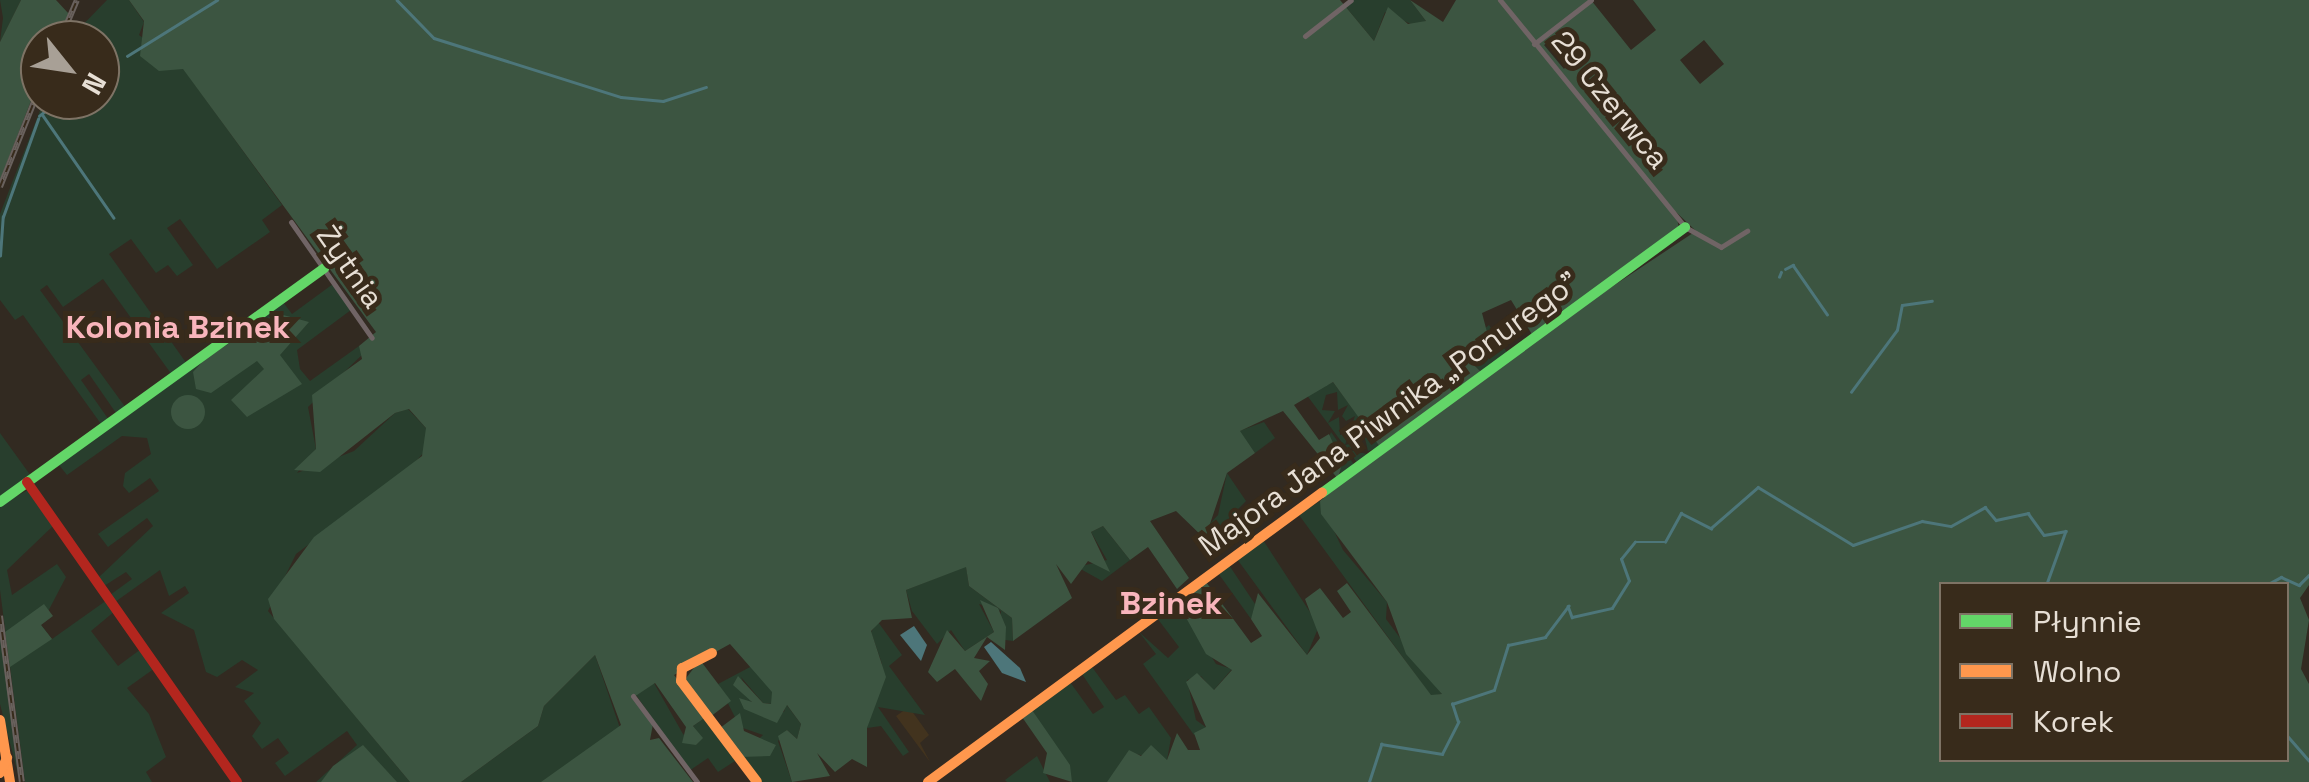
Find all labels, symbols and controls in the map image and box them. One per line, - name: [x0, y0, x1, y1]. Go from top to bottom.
- north arrow: [20, 20, 120, 120]
- street label: 29 Czerwca: [1544, 24, 1676, 176]
- text: N: [74, 67, 115, 101]
- street label: Żytnia: [309, 219, 391, 315]
- street label: Majora Jana Piwnika „Ponurego”: [1192, 264, 1586, 564]
- district label: Kolonia Bzinek: [66, 308, 290, 346]
- legend: [1939, 582, 2289, 762]
- district label: Bzinek: [1120, 584, 1222, 622]
- text: Płynnie: [2033, 602, 2142, 641]
- text: Wolno: [2033, 652, 2122, 691]
- text: Korek: [2033, 702, 2114, 741]

